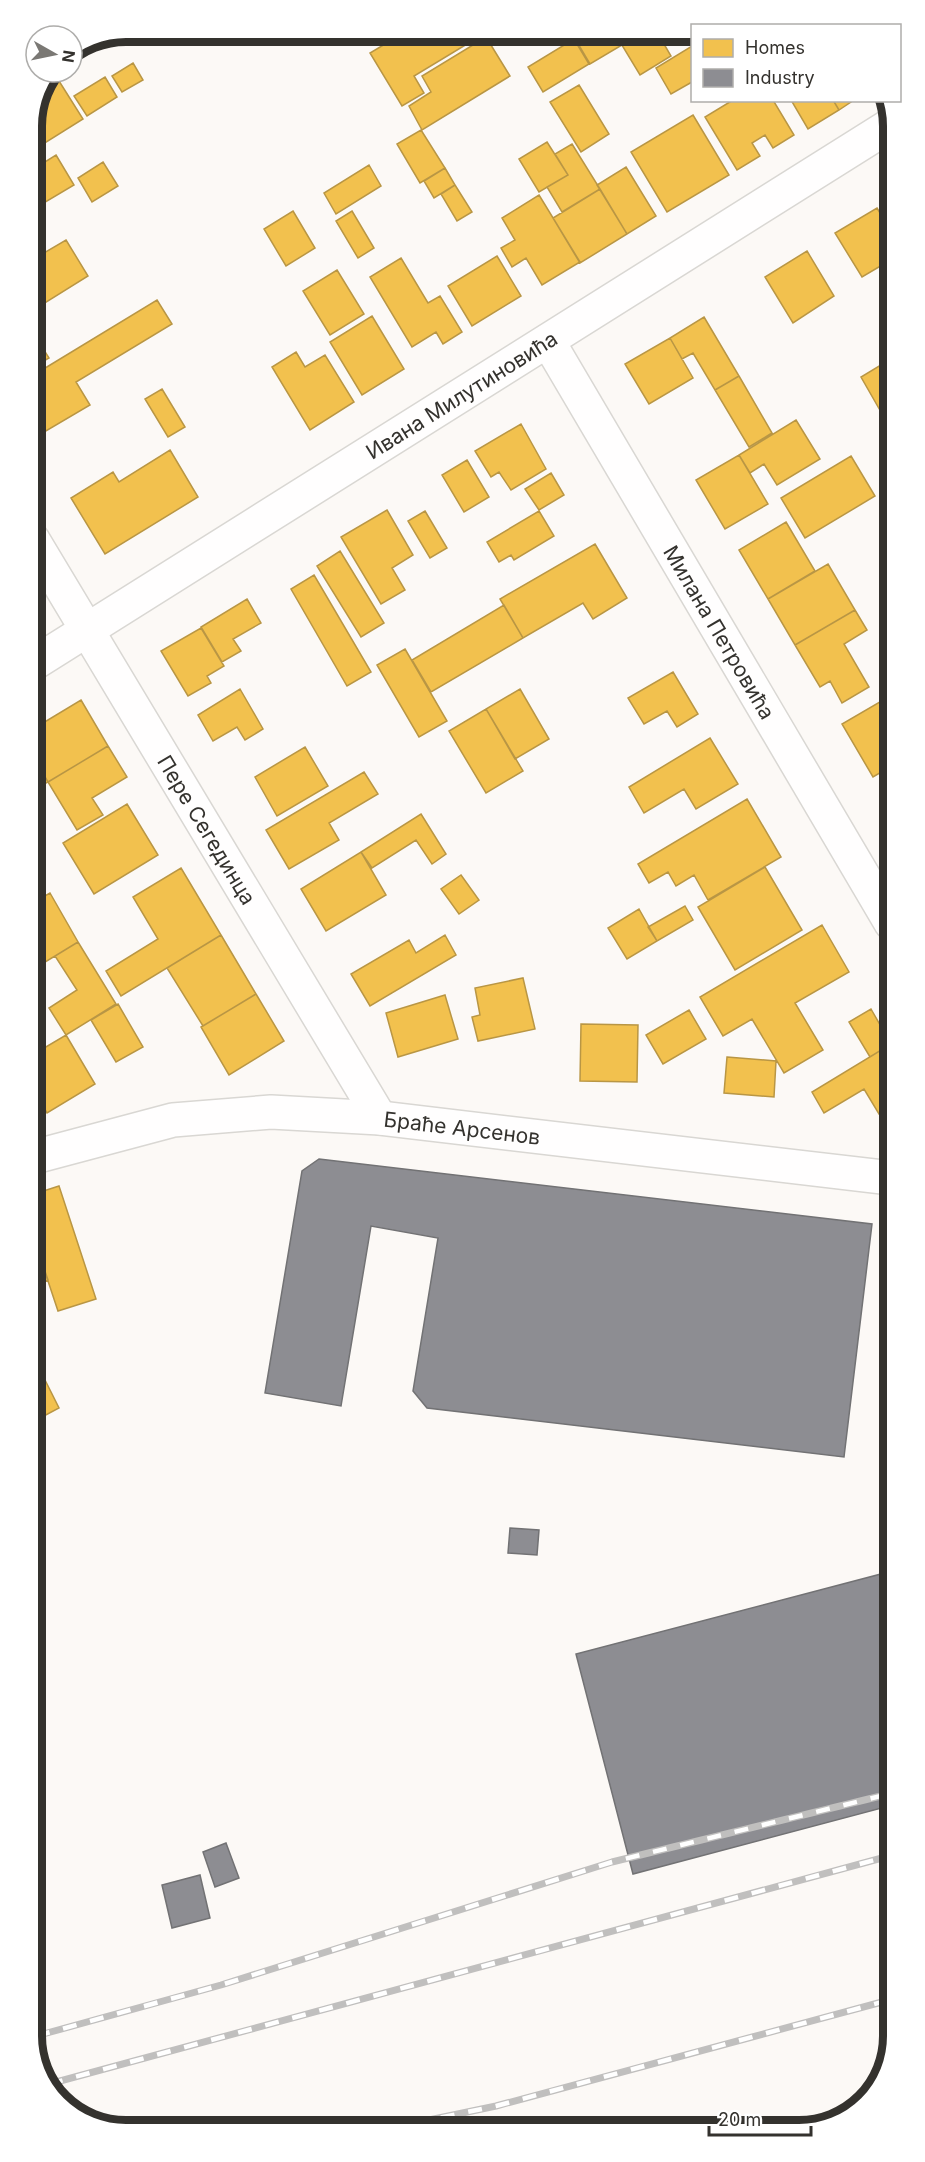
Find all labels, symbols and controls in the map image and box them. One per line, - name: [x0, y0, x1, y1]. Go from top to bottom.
- north arrow: [24, 24, 84, 84]
- legend: [691, 24, 901, 102]
- text: Homes: [745, 37, 805, 58]
- text: N: [58, 49, 80, 64]
- text: Industry: [745, 67, 815, 88]
- street label: Ивана Милутиновића: [361, 325, 562, 464]
- street label: Милана Петровића: [659, 541, 780, 724]
- street label: Пере Сегединца: [153, 751, 261, 909]
- street label: Браће Арсенов: [382, 1106, 542, 1149]
- scale bar: [709, 2099, 811, 2137]
- text: 20 m: [718, 2109, 761, 2130]

